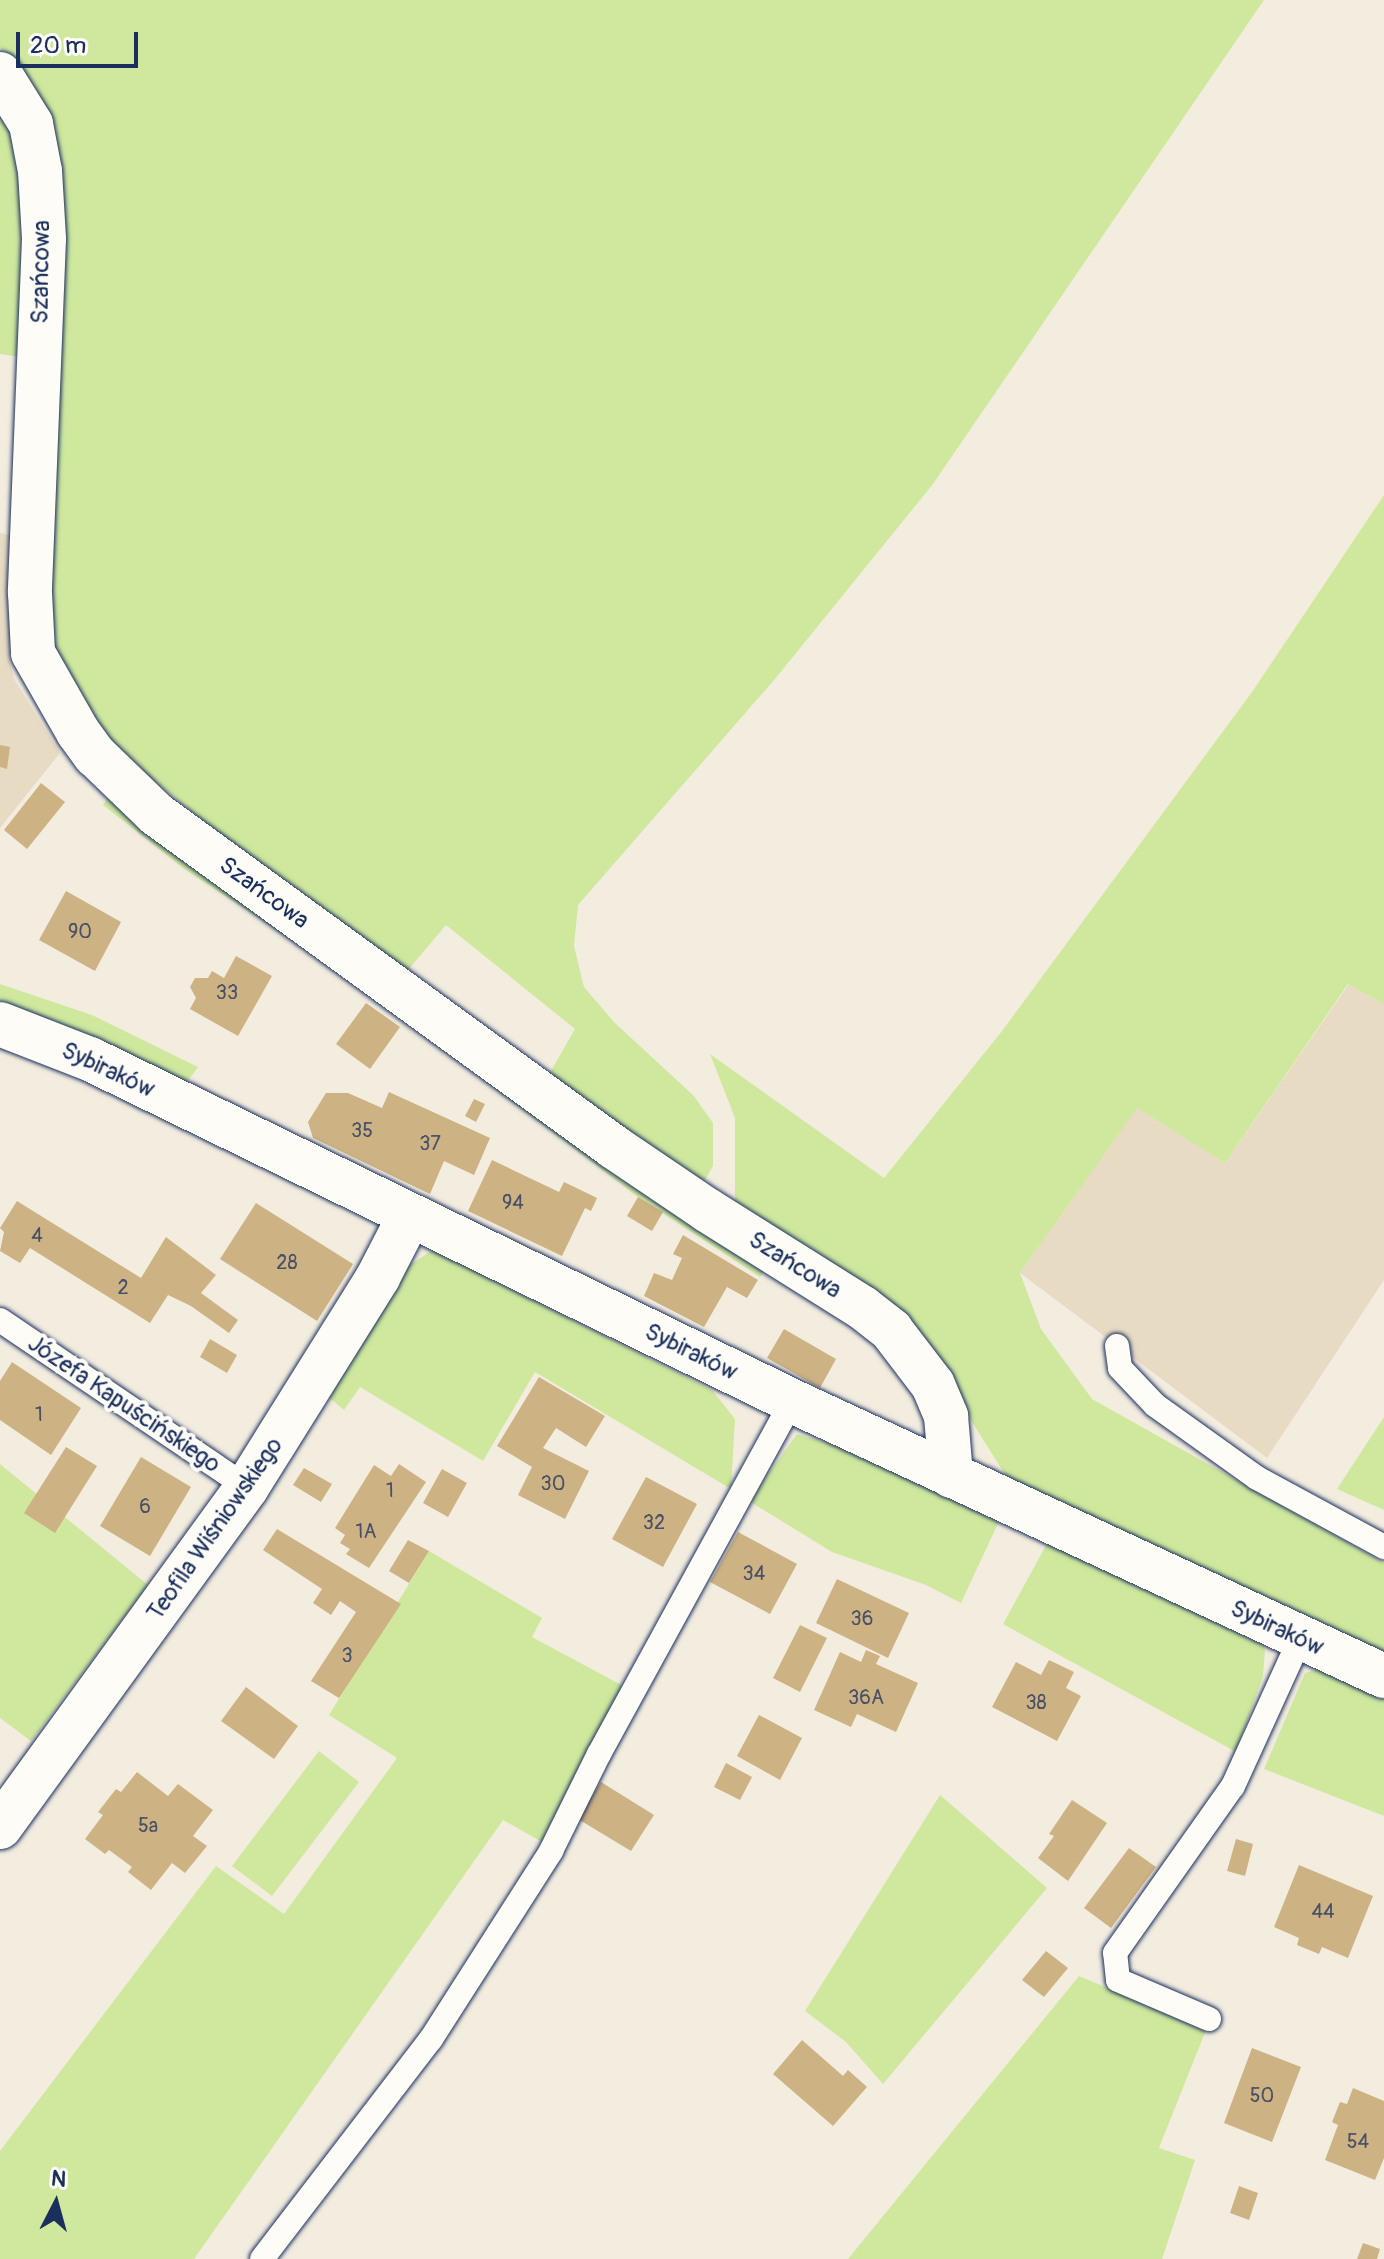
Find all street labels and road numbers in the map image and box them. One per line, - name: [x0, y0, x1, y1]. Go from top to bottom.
- street label: Szańcowa: [26, 220, 56, 324]
- street label: Szańcowa: [214, 851, 314, 935]
- street label: Sybiraków: [57, 1036, 159, 1104]
- street label: Szańcowa: [743, 1225, 847, 1305]
- street label: Sybiraków: [640, 1317, 742, 1387]
- street label: Józefa Kapuścińskiego: [22, 1329, 226, 1479]
- street label: Teofila Wiśniowskiego: [141, 1432, 289, 1626]
- street label: Sybiraków: [1226, 1594, 1328, 1662]

